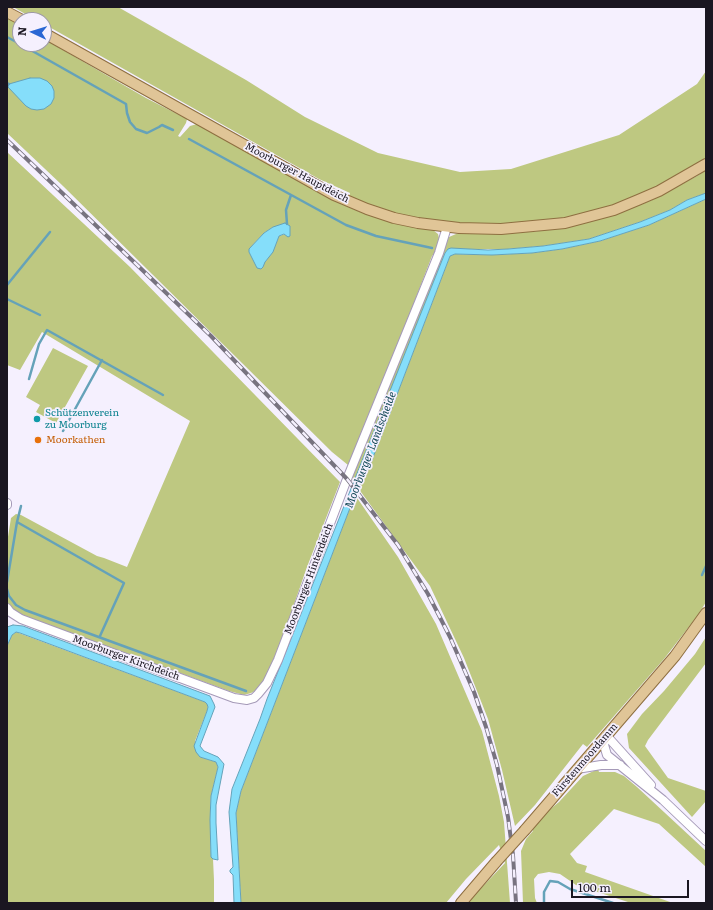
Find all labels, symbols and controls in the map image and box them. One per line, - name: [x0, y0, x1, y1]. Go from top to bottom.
- north arrow: [12, 12, 52, 52]
- text: N: [13, 26, 29, 36]
- street label: Moorburger Hauptdeich: [243, 140, 351, 206]
- water label: Moorburger Landscheide: [343, 390, 399, 510]
- place label: Schützenverein zu Moorburg: [45, 407, 119, 430]
- marker: Schützenverein zu Moorburg: [32, 414, 42, 424]
- place label: Moorkathen: [46, 434, 105, 446]
- marker: Moorkathen: [33, 435, 43, 445]
- street label: Moorburger Hinterdeich: [282, 522, 336, 636]
- street label: Moorburger Kirchdeich: [71, 633, 181, 683]
- street label: Fürstenmoordamm: [550, 721, 620, 799]
- scale bar: [573, 872, 691, 898]
- text: 100 m: [578, 878, 611, 896]

